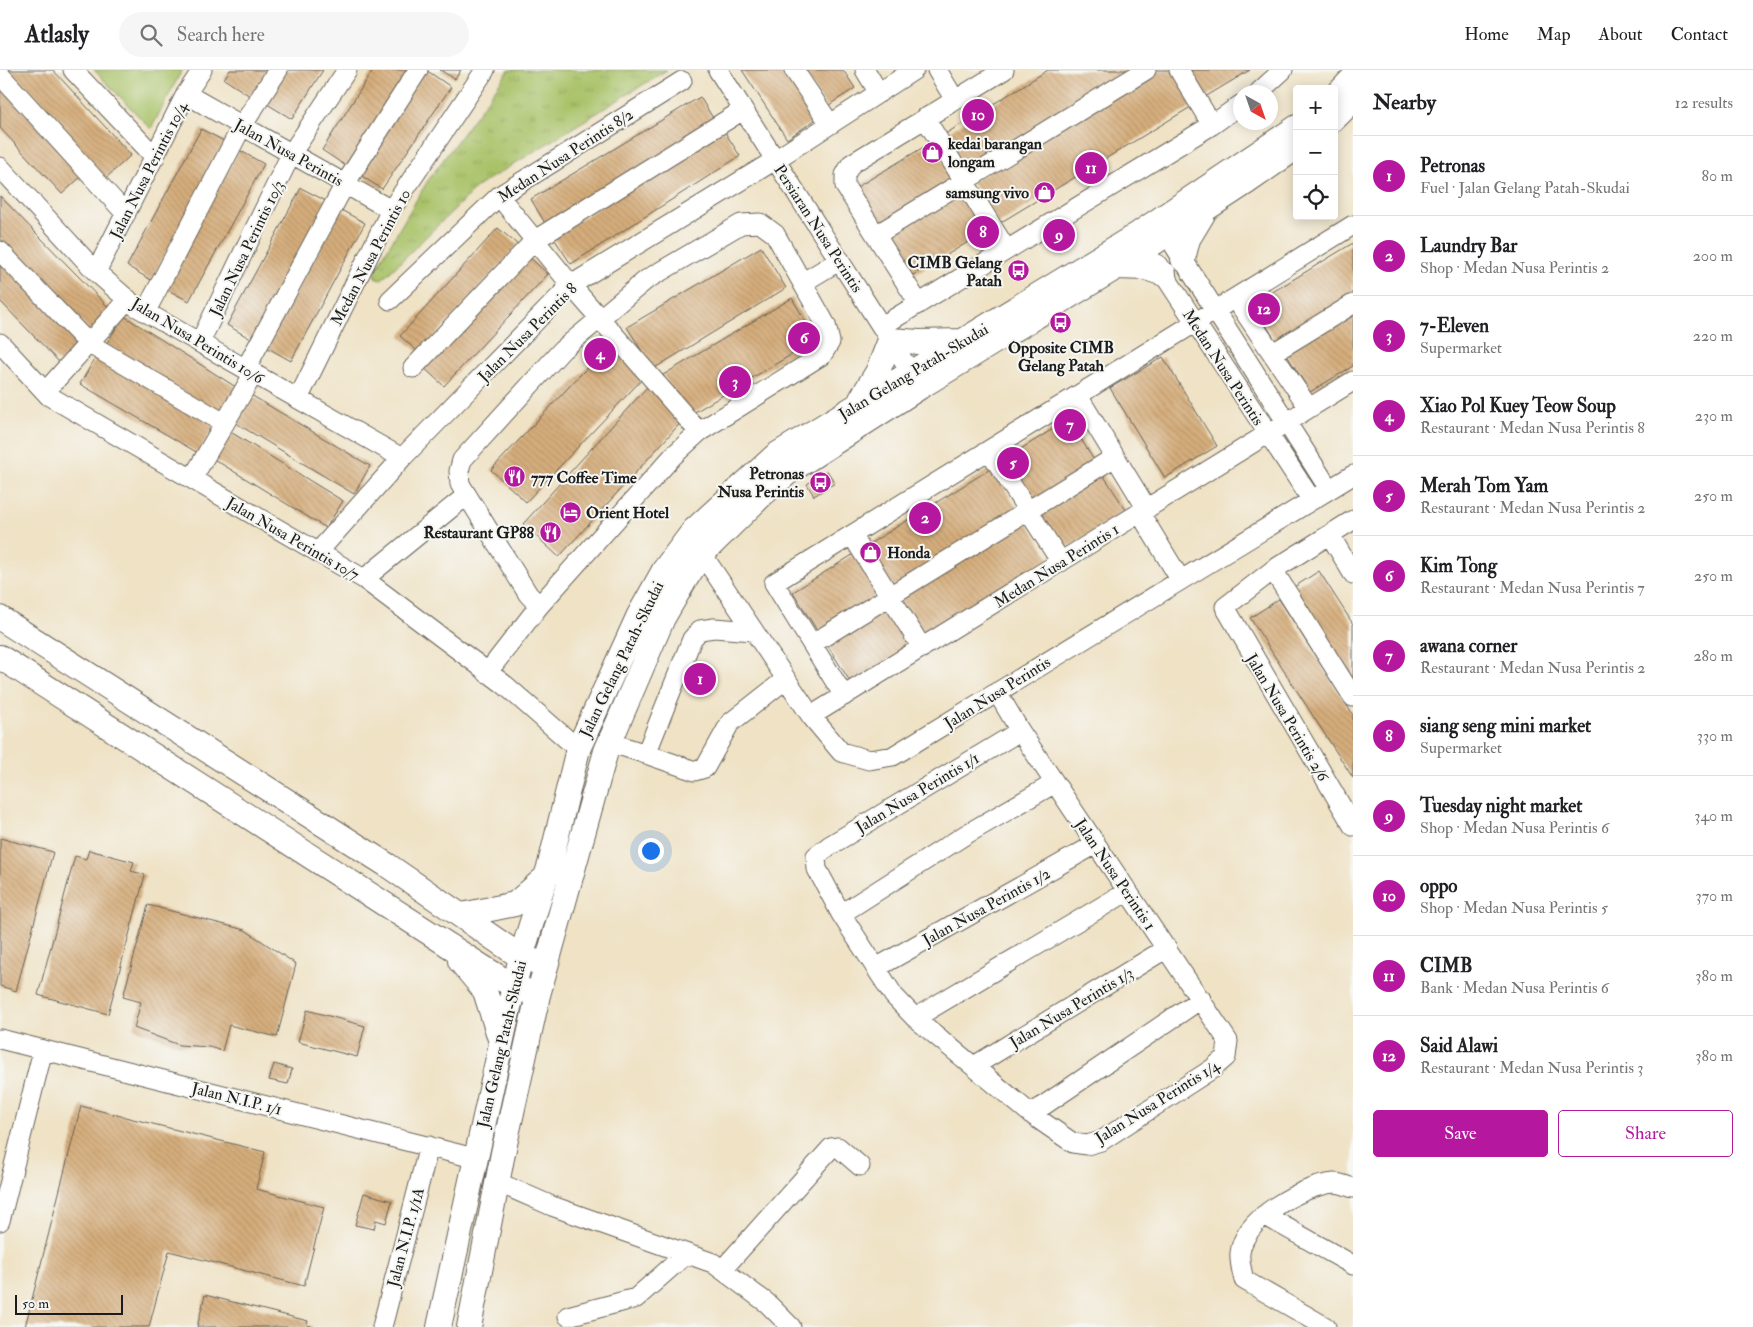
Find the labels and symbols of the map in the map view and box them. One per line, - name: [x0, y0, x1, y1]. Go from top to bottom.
- north arrow: [1233, 85, 1278, 130]
- pin: 10: [962, 96, 994, 134]
- street label: Jalan Nusa Perintis 10/4: [105, 97, 194, 244]
- street label: Medan Nusa Perintis 8/2: [494, 105, 637, 207]
- street label: Jalan Nusa Perintis: [229, 114, 347, 192]
- place label: kedai barangan longam: [947, 134, 1043, 173]
- shop icon: kedai barangan longam: [920, 140, 944, 164]
- pin: 11: [1075, 149, 1107, 187]
- street label: Persiaran Nusa Perintis: [769, 161, 867, 296]
- street label: Jalan Nusa Perintis 10/3: [205, 177, 289, 321]
- shop icon: samsung vivo: [1033, 180, 1057, 204]
- place label: samsung vivo: [946, 183, 1029, 204]
- street label: Medan Nusa Perintis 10: [326, 186, 415, 329]
- pin: 8: [967, 213, 999, 251]
- pin: 9: [1043, 216, 1075, 254]
- place label: CIMB Gelang Patah: [908, 253, 1003, 291]
- bus stop icon: CIMB Gelang Patah: [1006, 259, 1030, 283]
- street label: Jalan Nusa Perintis 8: [473, 278, 583, 388]
- pin: 12: [1248, 290, 1280, 328]
- street label: Jalan Nusa Perintis 10/6: [126, 293, 268, 390]
- street label: Medan Nusa Perintis: [1178, 306, 1268, 429]
- bus stop icon: Opposite CIMB Gelang Patah: [1049, 311, 1073, 335]
- pin: 6: [788, 319, 820, 357]
- street label: Jalan Gelang Patah-Skudai: [834, 319, 993, 426]
- pin: 4: [584, 335, 616, 373]
- place label: Opposite CIMB Gelang Patah: [1008, 338, 1114, 377]
- pin: 3: [719, 363, 751, 401]
- pin: 7: [1054, 406, 1086, 444]
- pin: 5: [997, 444, 1029, 482]
- place label: Petronas Nusa Perintis: [716, 464, 805, 502]
- restaurant icon: 777 Coffee Time: [503, 465, 527, 489]
- place label: 777 Coffee Time: [531, 468, 637, 488]
- bus stop icon: Petronas Nusa Perintis: [808, 470, 832, 494]
- street label: Jalan Nusa Perintis 10/7: [221, 492, 363, 586]
- pin: 2: [909, 499, 941, 537]
- hotel icon: Orient Hotel: [558, 500, 582, 524]
- place label: Orient Hotel: [586, 503, 670, 523]
- street label: Medan Nusa Perintis 1: [990, 519, 1123, 612]
- restaurant icon: Restaurant GP88: [538, 520, 562, 544]
- place label: Restaurant GP88: [423, 523, 534, 543]
- shop icon: Honda: [859, 540, 883, 564]
- place label: Honda: [887, 543, 931, 563]
- street label: Jalan Gelang Patah-Skudai: [575, 578, 669, 742]
- street label: Jalan Nusa Perintis 2/6: [1240, 649, 1334, 786]
- street label: Jalan Nusa Perintis: [940, 652, 1055, 735]
- pin: 1: [684, 660, 716, 698]
- street label: Jalan Nusa Perintis 1/1: [851, 748, 983, 839]
- street label: Jalan Nusa Perintis 1: [1069, 814, 1160, 935]
- your location: [638, 838, 664, 864]
- street label: Jalan Nusa Perintis 1/2: [918, 863, 1054, 952]
- street label: Jalan Gelang Patah-Skudai: [473, 959, 532, 1131]
- street label: Jalan Nusa Perintis 1/3: [1005, 963, 1138, 1054]
- street label: Jalan Nusa Perintis 1/4: [1091, 1055, 1225, 1150]
- street label: Jalan N.I.P. 1/1: [188, 1078, 284, 1121]
- street label: Jalan N.I.P. 1/1A: [383, 1185, 430, 1290]
- scale bar: [15, 1292, 122, 1315]

